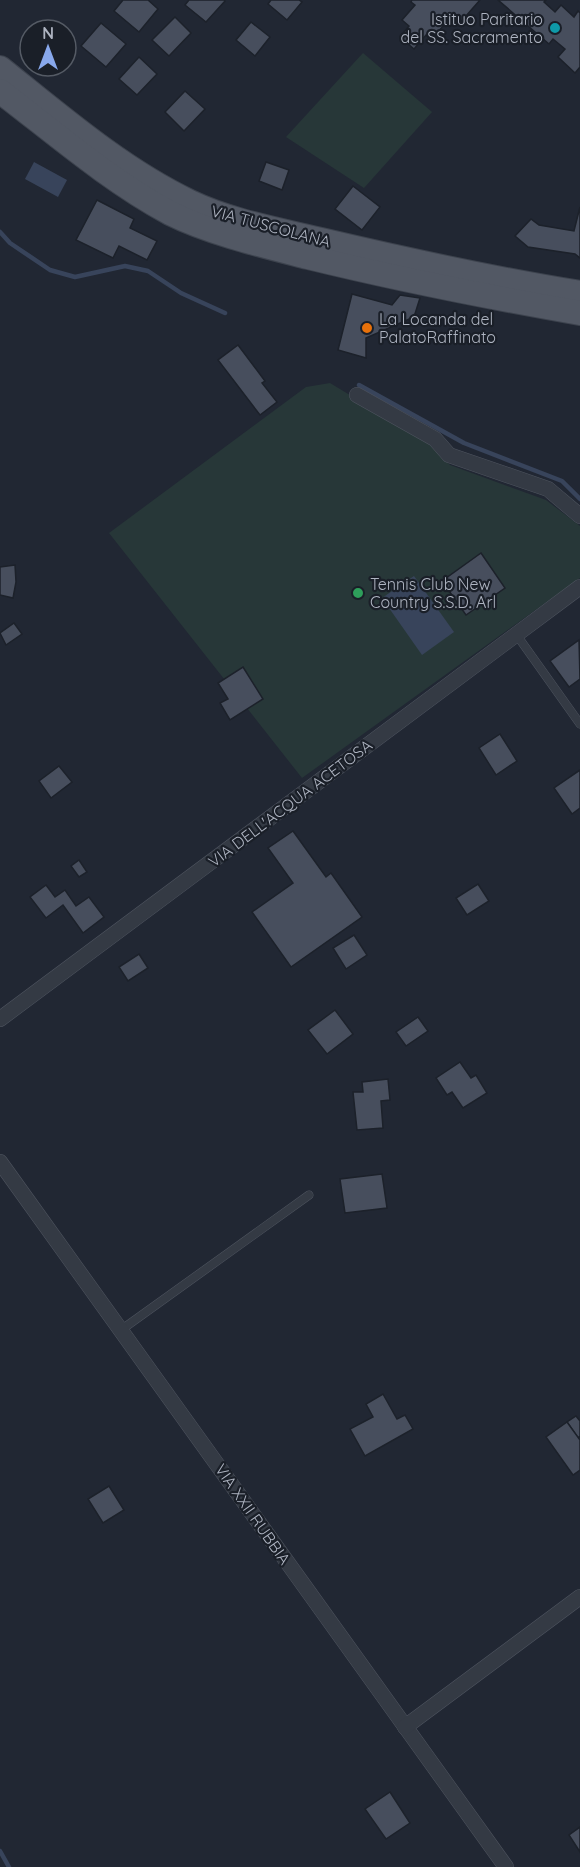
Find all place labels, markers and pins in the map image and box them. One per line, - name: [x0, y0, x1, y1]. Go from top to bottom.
- place label: Istituo Paritario del SS. Sacramento: [400, 9, 543, 47]
- marker: Istituo Paritario del SS. Sacramento: [548, 21, 562, 35]
- place label: La Locanda del PalatoRaffinato: [379, 309, 496, 347]
- marker: La Locanda del PalatoRaffinato: [360, 321, 374, 335]
- place label: Tennis Club New Country S.S.D. Arl: [370, 574, 496, 612]
- marker: Tennis Club New Country S.S.D. Arl: [351, 586, 365, 600]

